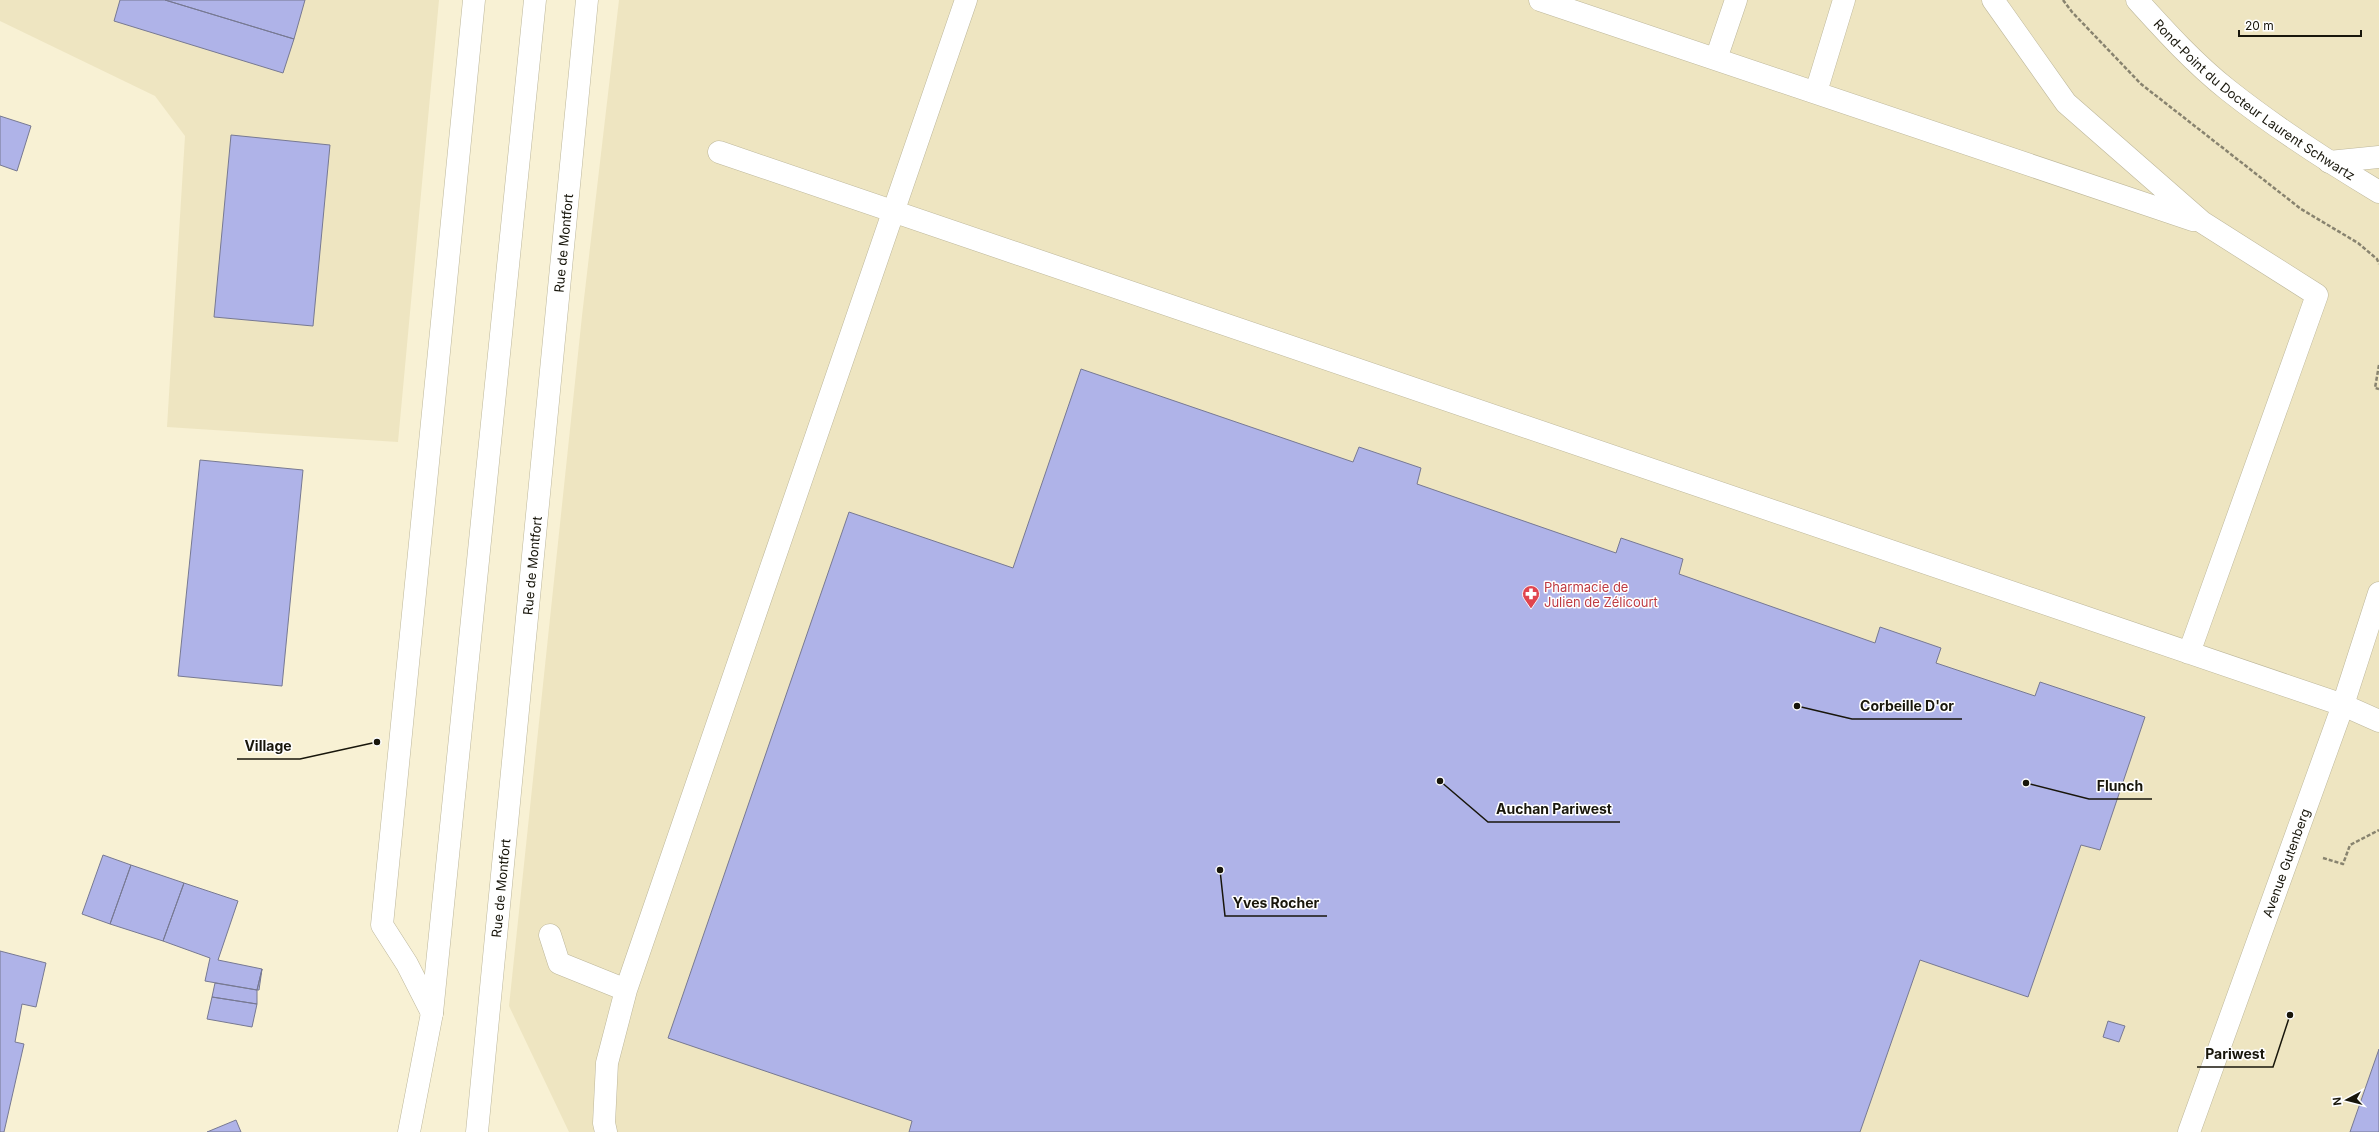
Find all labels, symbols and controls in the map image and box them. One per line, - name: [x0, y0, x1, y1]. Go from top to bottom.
- scale bar: [2239, 12, 2361, 38]
- street label: Rond-Point du Docteur Laurent Schwartz: [2150, 16, 2358, 184]
- text: 20 m: [2245, 18, 2274, 33]
- street label: Rue de Montfort: [551, 193, 576, 293]
- street label: Rue de Montfort: [519, 515, 545, 616]
- place label: Pharmacie de Julien de Zélicourt: [1544, 579, 1658, 610]
- pharmacy icon: Pharmacie de Julien de Zélicourt: [1521, 584, 1541, 609]
- callout: Corbeille D'or: [1852, 693, 1962, 719]
- text: Corbeille D'or: [1860, 697, 1954, 714]
- callout: Village: [237, 733, 300, 759]
- text: Village: [244, 737, 292, 754]
- callout: Flunch: [2089, 773, 2152, 799]
- text: Flunch: [2097, 777, 2143, 794]
- callout: Auchan Pariwest: [1488, 796, 1620, 822]
- text: Auchan Pariwest: [1496, 800, 1612, 817]
- street label: Avenue Gutenberg: [2259, 806, 2313, 919]
- street label: Rue de Montfort: [488, 838, 513, 938]
- callout: Yves Rocher: [1225, 890, 1327, 916]
- text: Yves Rocher: [1233, 894, 1320, 911]
- callout: Pariwest: [2197, 1041, 2273, 1067]
- text: Pariwest: [2205, 1045, 2265, 1062]
- north arrow: [2327, 1080, 2367, 1120]
- text: N: [2330, 1096, 2345, 1106]

